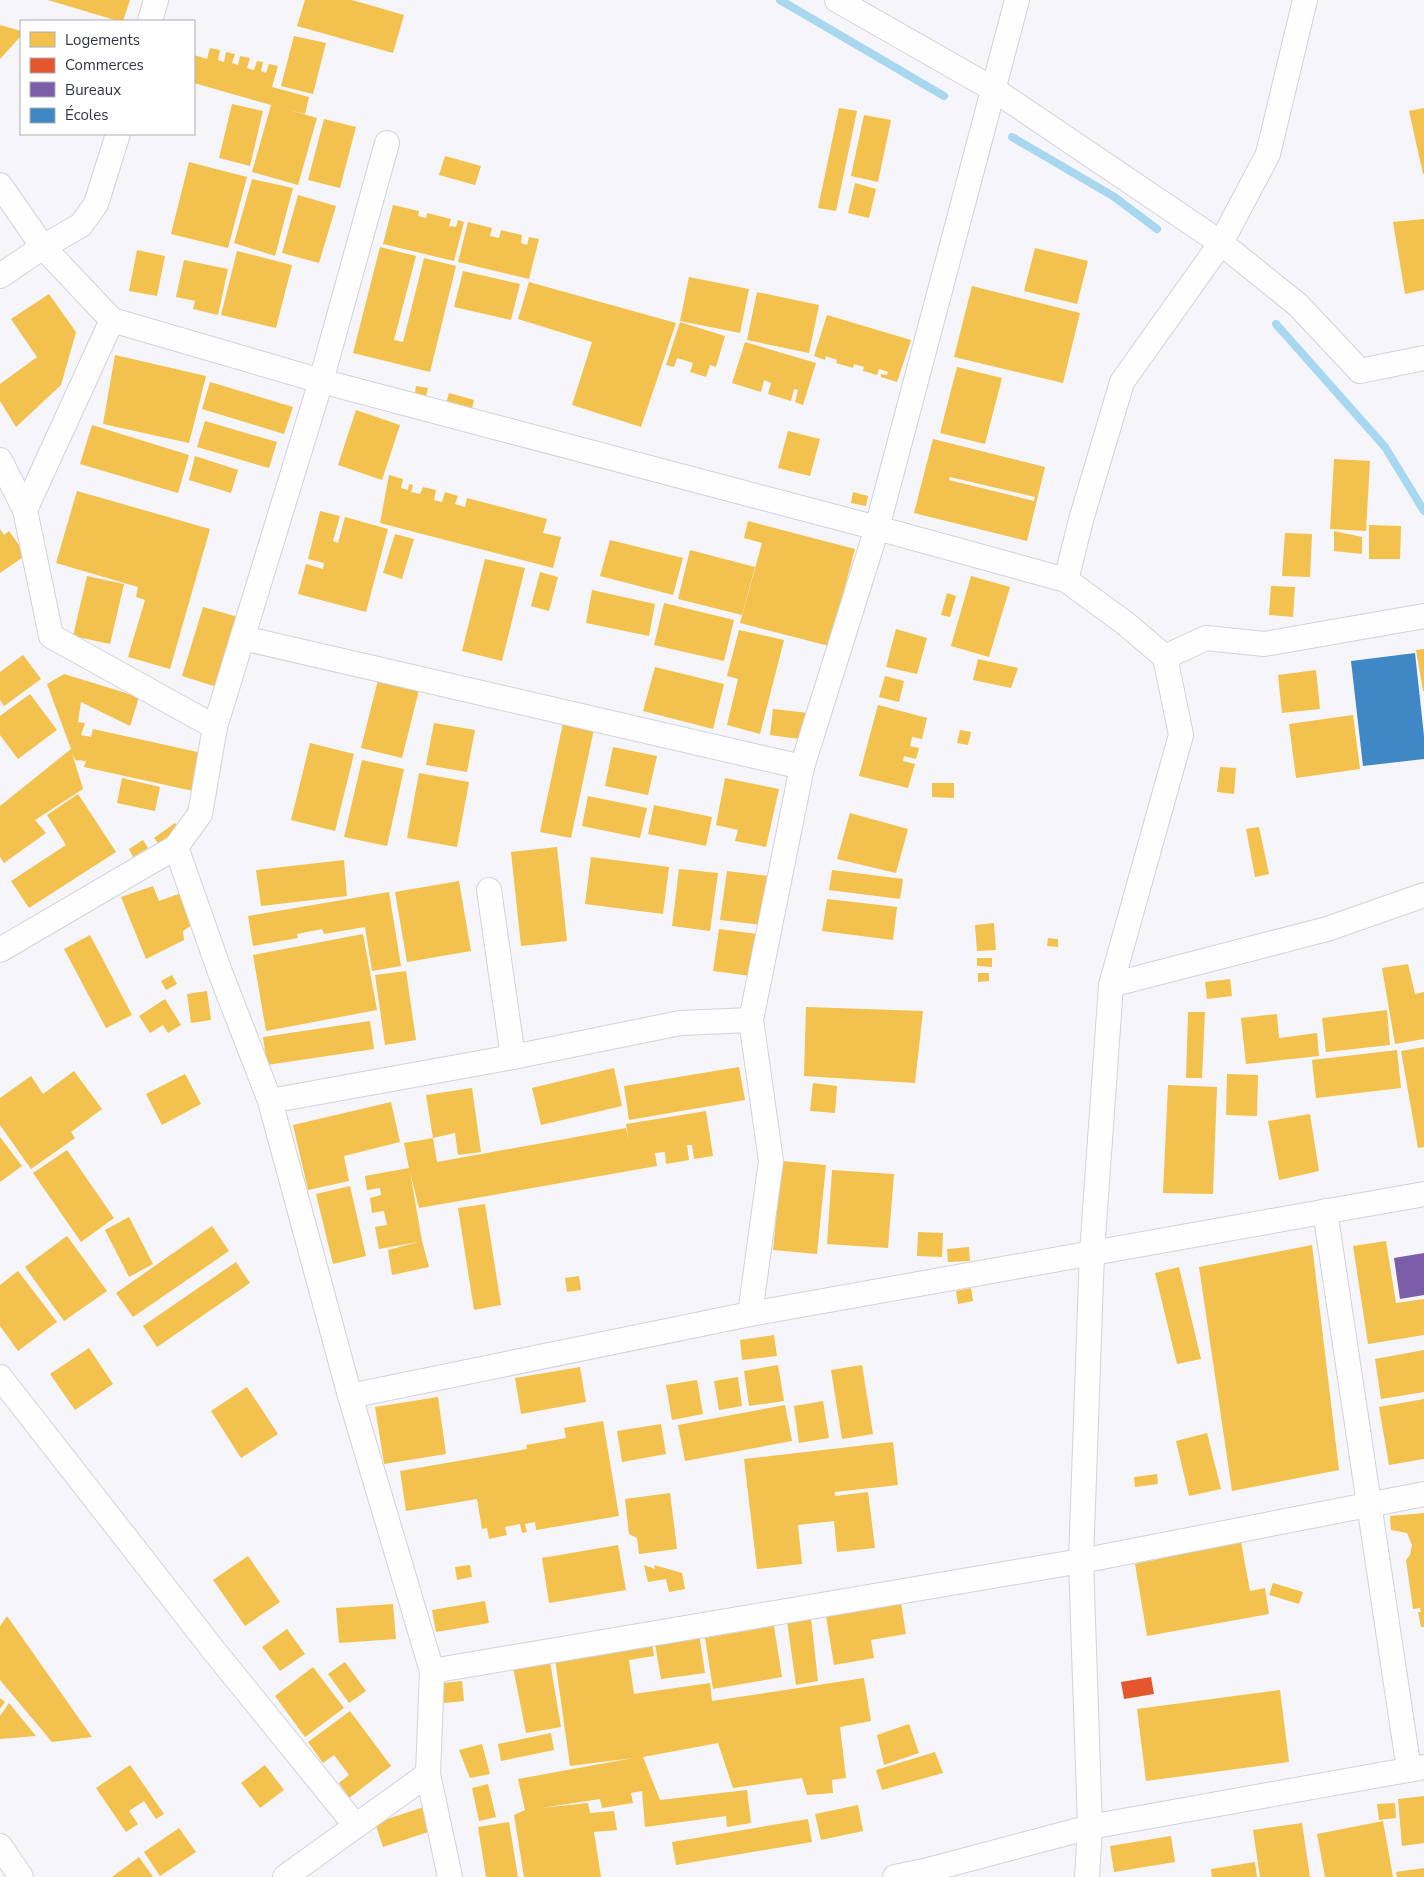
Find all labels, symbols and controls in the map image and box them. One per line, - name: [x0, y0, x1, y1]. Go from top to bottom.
- legend: [20, 20, 195, 135]
- text: Logements: [65, 30, 140, 50]
- text: Commerces: [65, 55, 144, 75]
- text: Bureaux: [65, 80, 121, 100]
- text: Écoles: [65, 105, 108, 125]

